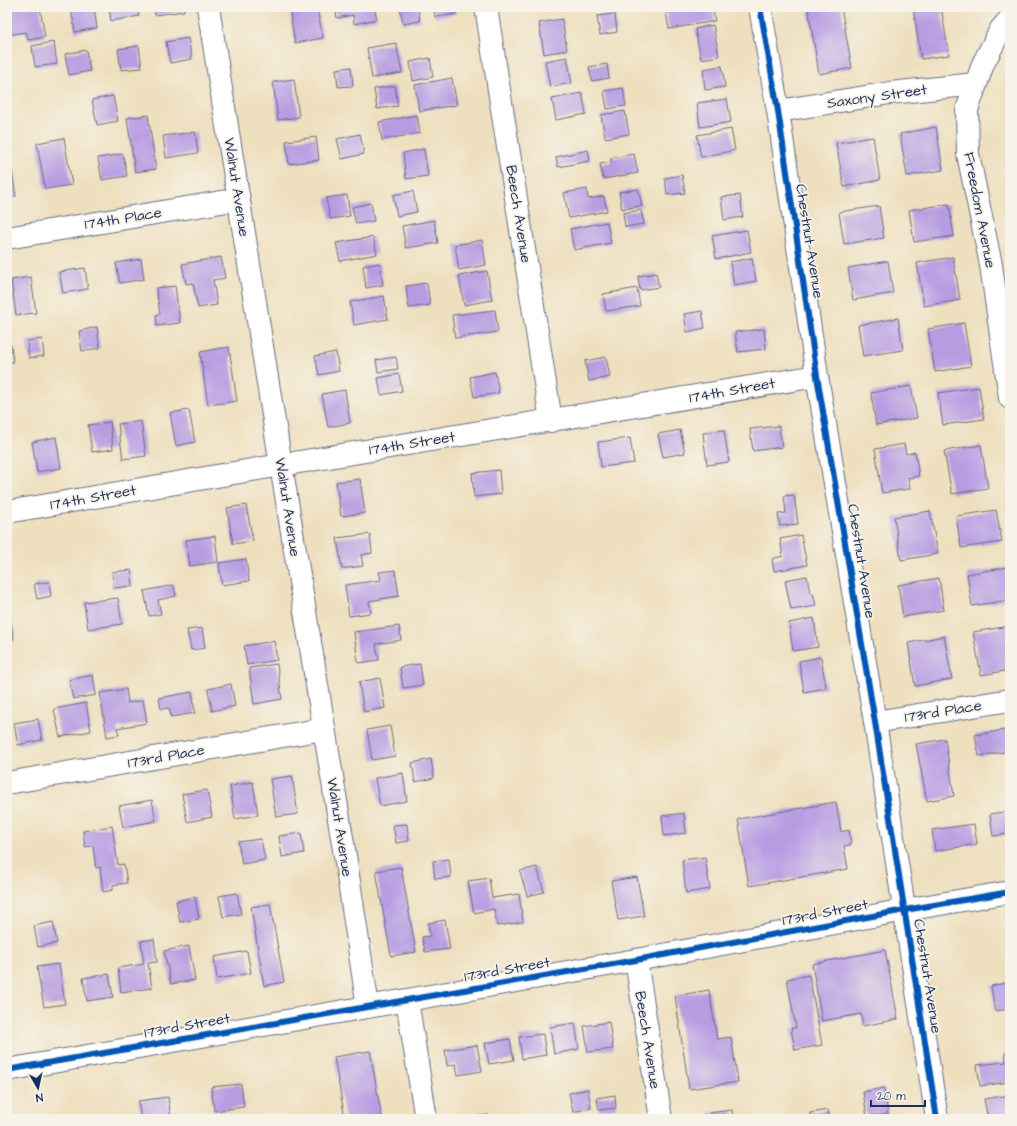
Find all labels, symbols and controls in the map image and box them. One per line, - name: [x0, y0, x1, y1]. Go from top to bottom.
- street label: Saxony Street: [826, 79, 929, 115]
- street label: Walnut Avenue: [218, 136, 255, 238]
- street label: Freedom Avenue: [958, 150, 1001, 270]
- street label: Beech Avenue: [500, 164, 537, 264]
- street label: Chestnut Avenue: [790, 182, 829, 300]
- street label: 174th Place: [83, 202, 163, 235]
- street label: 174th Street: [687, 373, 777, 408]
- street label: 174th Street: [367, 426, 457, 461]
- street label: Walnut Avenue: [269, 456, 306, 558]
- street label: 174th Street: [48, 480, 138, 515]
- street label: Chestnut Avenue: [842, 502, 881, 620]
- street label: 173rd Place: [903, 695, 983, 728]
- street label: 173rd Place: [126, 739, 206, 774]
- street label: Walnut Avenue: [321, 776, 358, 878]
- street label: 173rd Street: [780, 894, 870, 931]
- street label: Chestnut Avenue: [908, 917, 947, 1035]
- street label: 173rd Street: [462, 952, 552, 987]
- street label: Beech Avenue: [629, 990, 666, 1090]
- street label: 173rd Street: [142, 1008, 232, 1043]
- north arrow: [18, 1068, 58, 1108]
- scale bar: [871, 1082, 925, 1108]
- text: 20 m: [877, 1088, 906, 1105]
- text: N: [35, 1089, 44, 1105]

